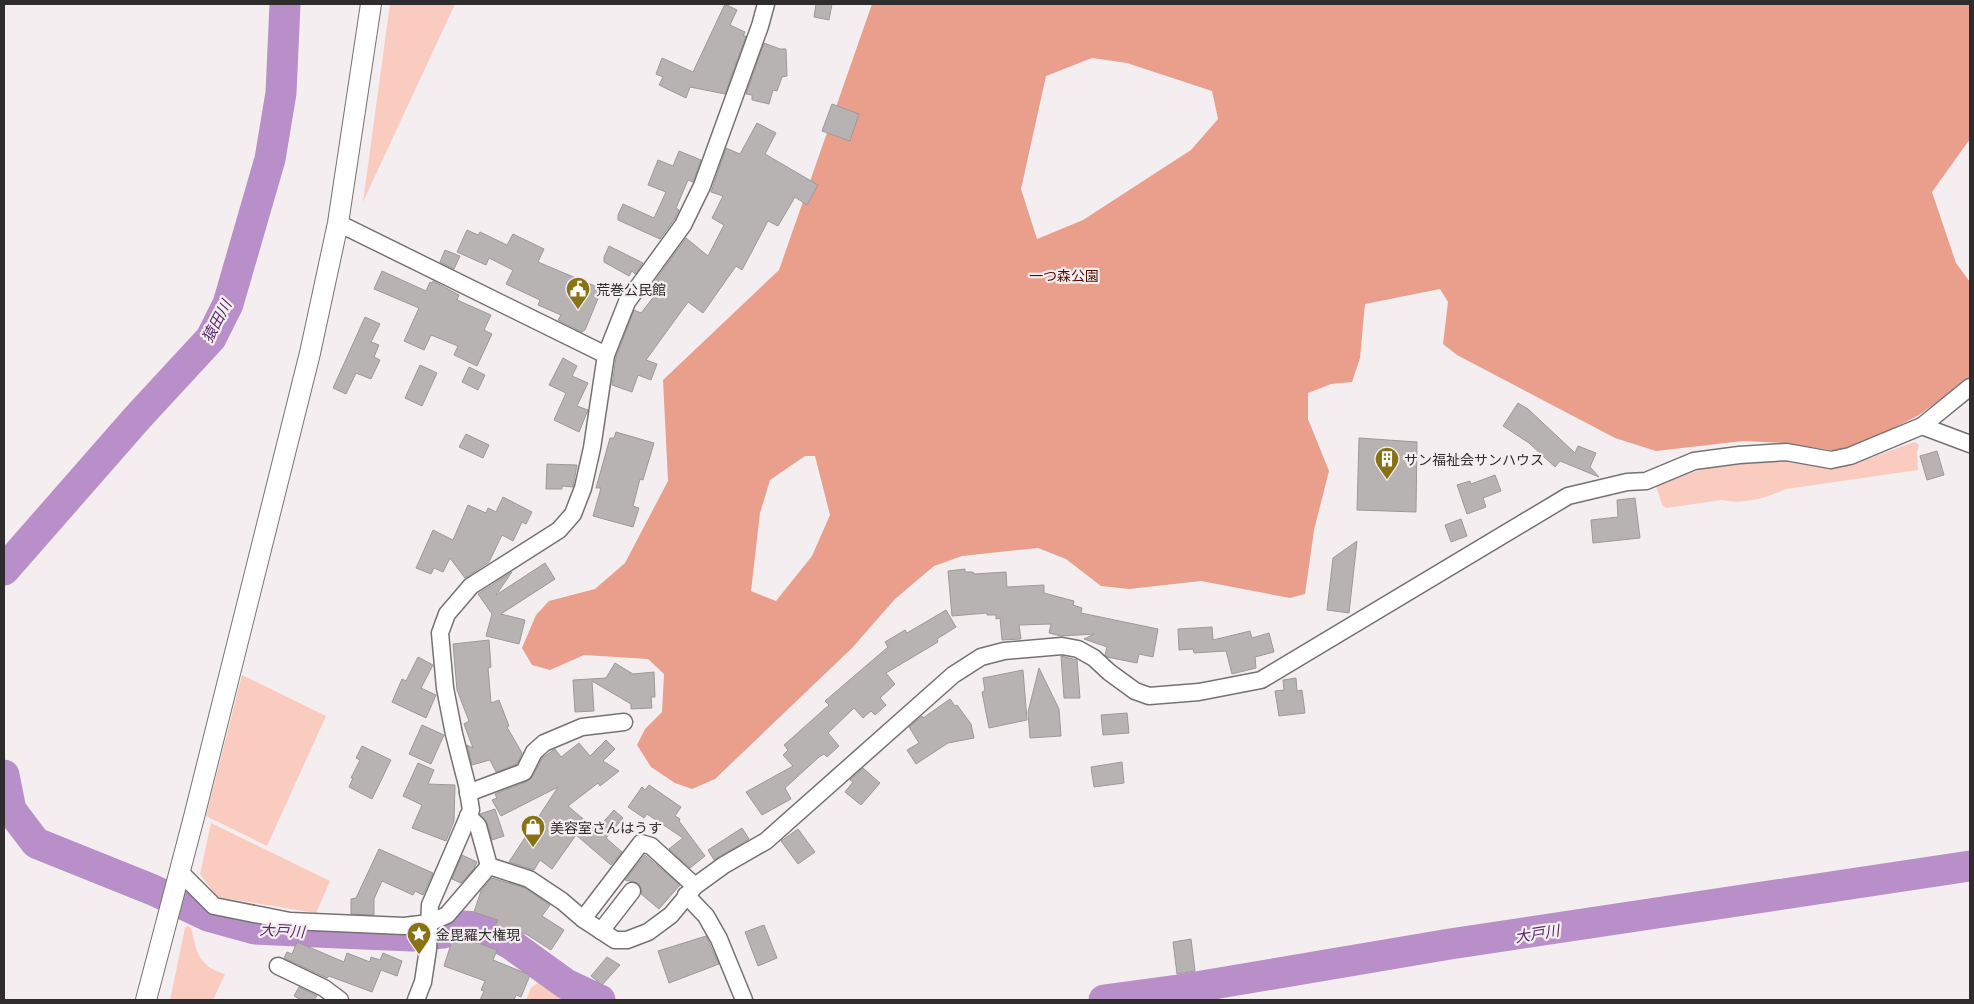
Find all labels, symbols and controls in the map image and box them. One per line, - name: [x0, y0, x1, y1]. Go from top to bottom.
- park label: 一つ森公園: [1029, 267, 1099, 284]
- public building icon: 荒巻公民館: [565, 276, 591, 310]
- place label: 荒巻公民館: [596, 281, 666, 298]
- water label: 猿田川: [197, 295, 235, 345]
- building icon: サン福祉会サンハウス: [1374, 446, 1400, 480]
- place label: サン福祉会サンハウス: [1404, 451, 1544, 468]
- shop icon: 美容室さんはうす: [520, 814, 546, 848]
- place label: 美容室さんはうす: [550, 819, 662, 836]
- water label: 大戸川: [259, 920, 307, 940]
- water label: 大戸川: [1513, 920, 1563, 945]
- place icon: 金毘羅大権現: [406, 921, 432, 955]
- place label: 金毘羅大権現: [436, 926, 520, 943]

